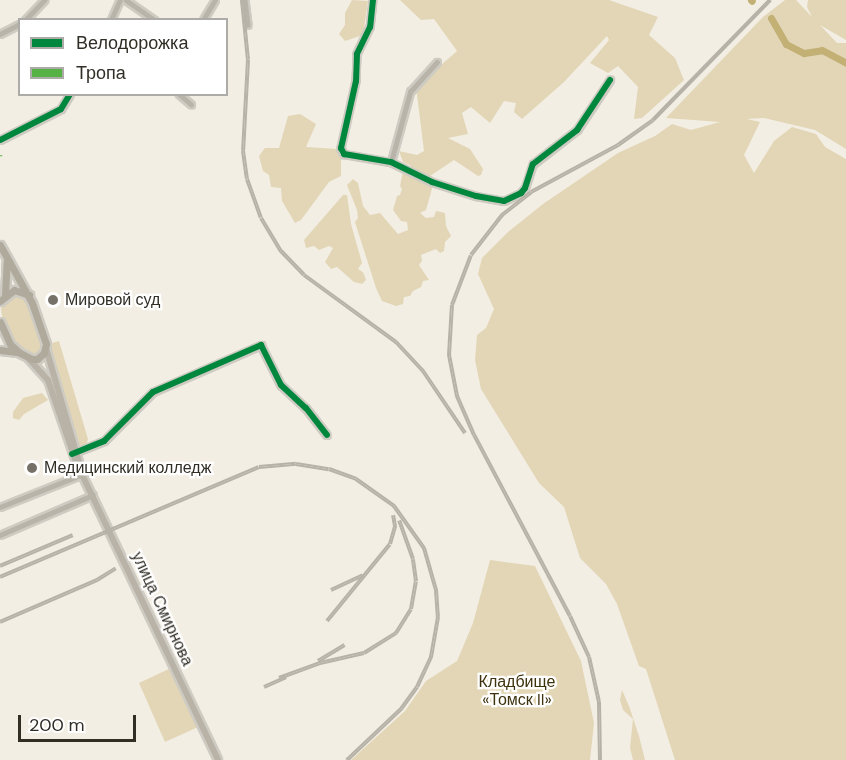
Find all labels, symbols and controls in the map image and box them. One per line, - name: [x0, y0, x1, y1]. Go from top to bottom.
- legend: [18, 18, 228, 96]
- text: Велодорожка: [76, 31, 188, 55]
- text: Тропа: [76, 61, 126, 85]
- place label: Мировой суд: [65, 290, 160, 310]
- marker: Мировой суд: [46, 293, 60, 307]
- place label: Медицинский колледж: [44, 458, 211, 478]
- marker: Медицинский колледж: [25, 461, 39, 475]
- street label: улица Смирнова: [127, 549, 197, 669]
- park label: Кладбище «Томск II»: [479, 672, 555, 710]
- scale bar: [21, 703, 140, 741]
- text: 200 m: [29, 713, 85, 737]

